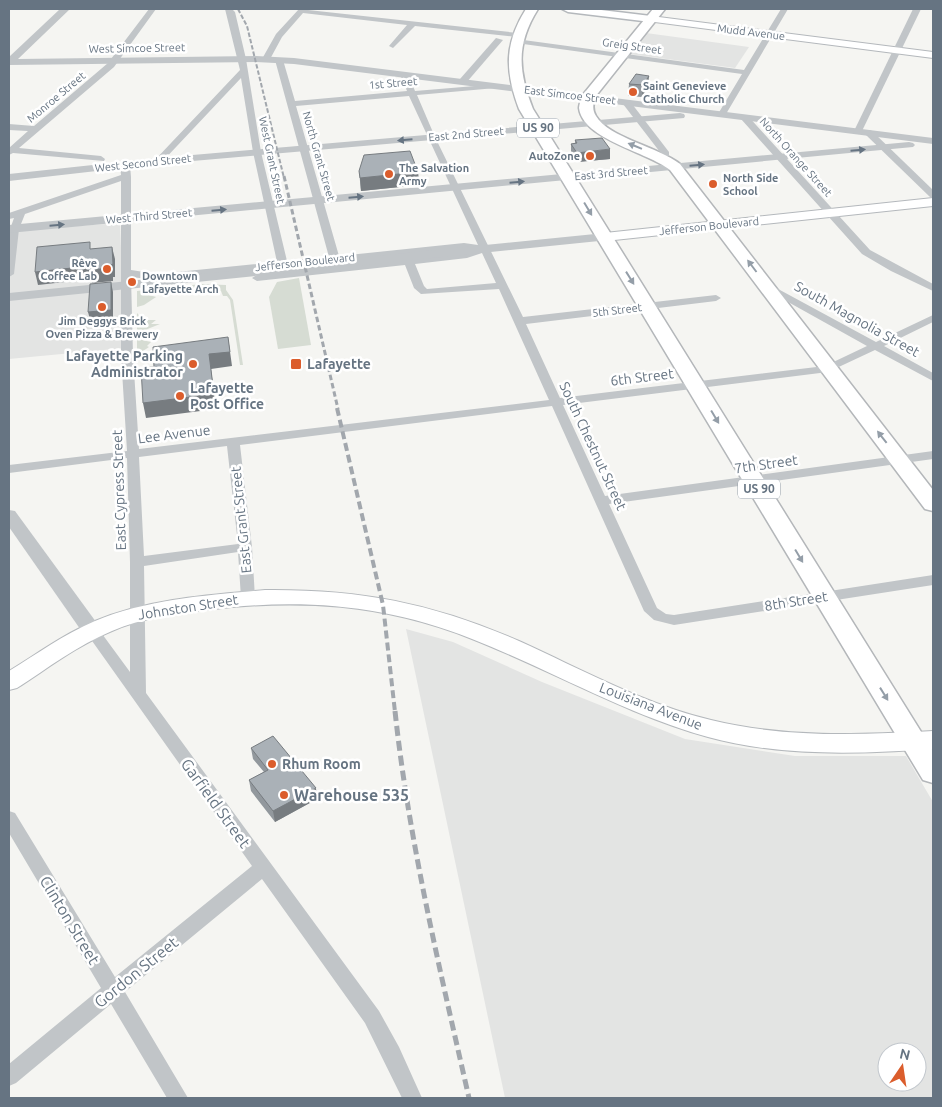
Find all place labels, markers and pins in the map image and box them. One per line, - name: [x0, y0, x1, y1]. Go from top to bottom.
- place label: Saint Genevieve Catholic Church: [643, 80, 726, 105]
- marker: Saint Genevieve Catholic Church: [627, 86, 639, 98]
- place label: AutoZone: [529, 150, 580, 162]
- marker: AutoZone: [584, 150, 596, 162]
- place label: The Salvation Army: [399, 162, 469, 187]
- marker: The Salvation Army: [383, 168, 395, 180]
- place label: North Side School: [723, 172, 778, 197]
- marker: North Side School: [707, 178, 719, 190]
- place label: Rêve Coffee Lab: [40, 257, 97, 282]
- marker: Rêve Coffee Lab: [101, 263, 113, 275]
- place label: Downtown Lafayette Arch: [142, 270, 219, 295]
- marker: Downtown Lafayette Arch: [126, 276, 138, 288]
- marker: Jim Deggys Brick Oven Pizza & Brewery: [96, 301, 108, 313]
- place label: Jim Deggys Brick Oven Pizza & Brewery: [46, 315, 159, 340]
- place label: Lafayette Parking Administrator: [66, 348, 183, 380]
- place label: Lafayette: [307, 356, 371, 372]
- marker: Lafayette: [289, 357, 303, 371]
- marker: Lafayette Parking Administrator: [187, 358, 199, 370]
- place label: Lafayette Post Office: [190, 380, 264, 412]
- marker: Lafayette Post Office: [174, 390, 186, 402]
- place label: Rhum Room: [282, 756, 361, 772]
- marker: Rhum Room: [266, 758, 278, 770]
- place label: Warehouse 535: [294, 786, 409, 804]
- marker: Warehouse 535: [278, 789, 290, 801]

